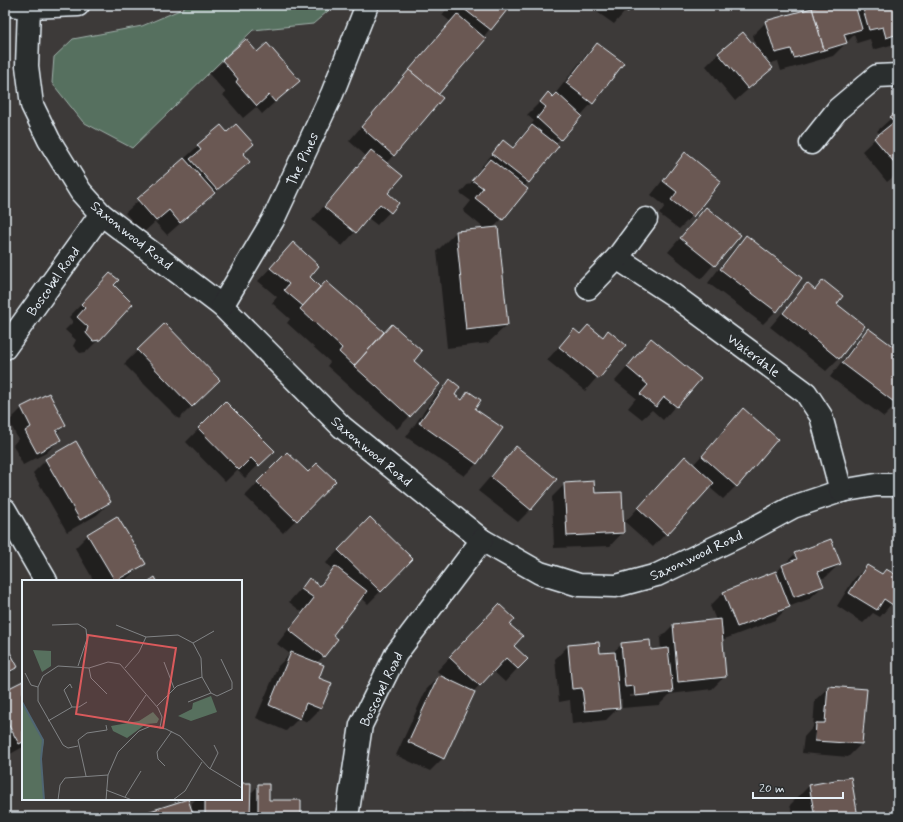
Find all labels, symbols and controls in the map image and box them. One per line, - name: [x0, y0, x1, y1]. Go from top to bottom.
- street label: The Pines: [283, 130, 323, 189]
- street label: Saxonwood Road: [87, 197, 176, 274]
- street label: Boscobel Road: [23, 243, 84, 320]
- street label: Waterdale: [723, 330, 784, 382]
- street label: Saxonwood Road: [327, 413, 416, 491]
- street label: Saxonwood Road: [647, 527, 746, 585]
- inset map: [22, 580, 242, 800]
- street label: Boscobel Road: [356, 649, 408, 730]
- scale bar: [753, 774, 843, 800]
- text: 20 m: [759, 781, 785, 797]

